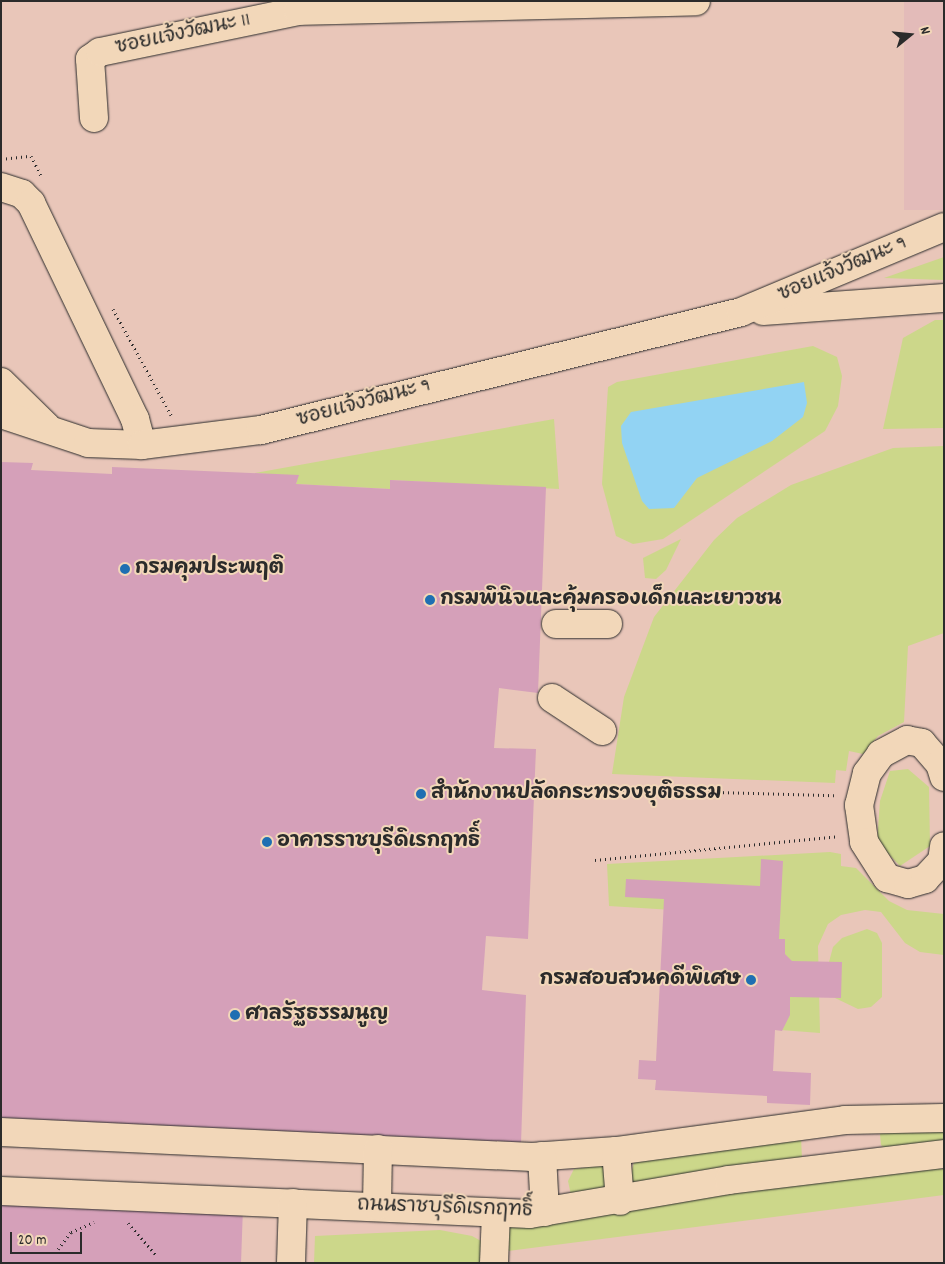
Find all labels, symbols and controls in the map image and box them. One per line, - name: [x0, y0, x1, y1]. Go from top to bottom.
- street label: ซอยแจ้งวัฒนะ 11: [113, 9, 253, 61]
- north arrow: [885, 10, 935, 60]
- text: N: [914, 24, 935, 37]
- street label: ซอยแจ้งวัฒนะ 9: [775, 232, 911, 308]
- street label: ซอยแจ้งวัฒนะ 9: [294, 375, 434, 433]
- place label: กรมคุมประพฤติ: [135, 557, 284, 581]
- marker: กรมคุมประพฤติ: [119, 563, 131, 575]
- place label: กรมพินิจและคุ้มครองเด็กและเยาวชน: [440, 588, 781, 612]
- marker: กรมพินิจและคุ้มครองเด็กและเยาวชน: [424, 594, 436, 606]
- place label: สำนักงานปลัดกระทรวงยุติธรรม: [431, 782, 721, 806]
- marker: สำนักงานปลัดกระทรวงยุติธรรม: [415, 788, 427, 800]
- place label: อาคารราชบุรีดิเรกฤทธิ์: [277, 830, 480, 854]
- marker: อาคารราชบุรีดิเรกฤทธิ์: [261, 836, 273, 848]
- place label: กรมสอบสวนคดีพิเศษ: [539, 968, 741, 992]
- marker: กรมสอบสวนคดีพิเศษ: [745, 974, 757, 986]
- place label: ศาลรัฐธรรมนูญ: [245, 1003, 388, 1027]
- marker: ศาลรัฐธรรมนูญ: [229, 1009, 241, 1021]
- street label: ถนนราชบุรีดิเรกฤทธิ์: [357, 1194, 533, 1224]
- scale bar: [12, 1222, 85, 1254]
- text: 20 m: [18, 1230, 46, 1252]

